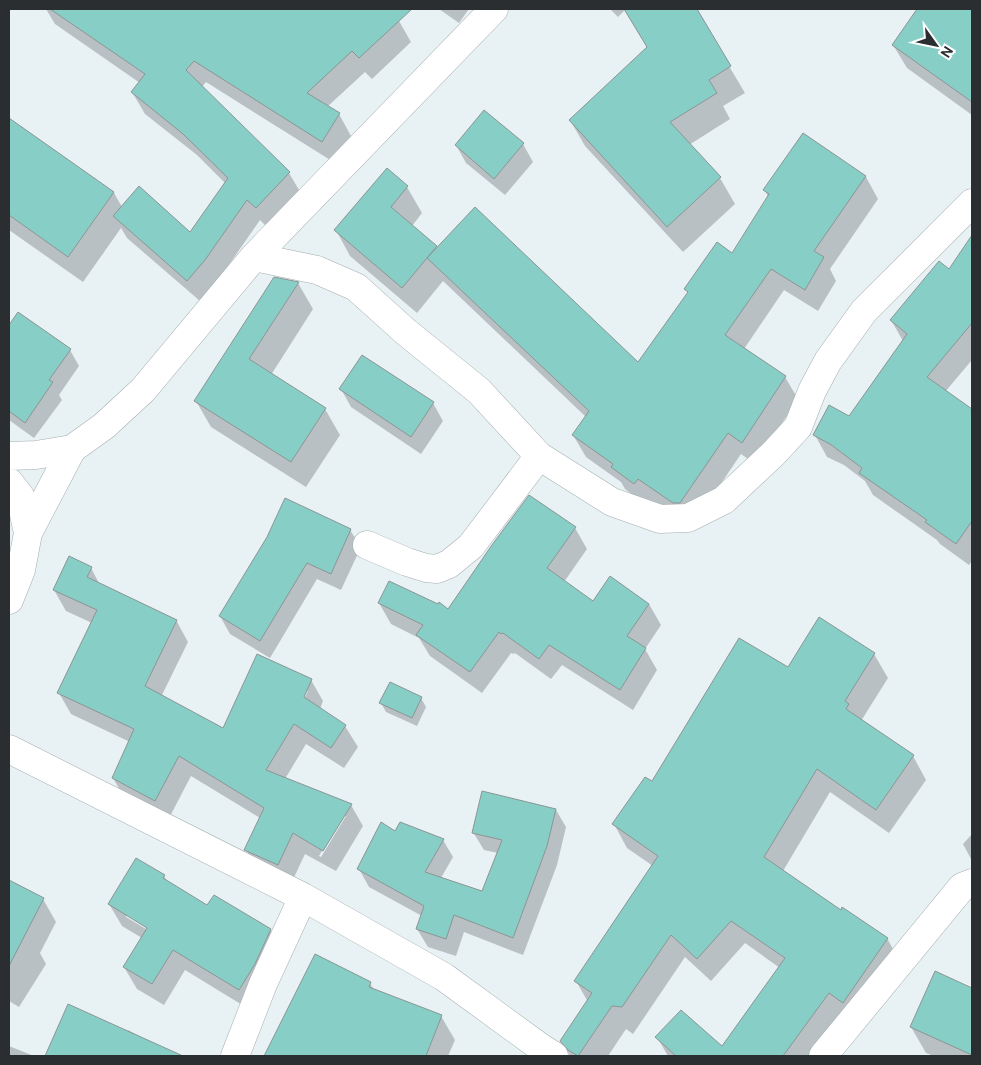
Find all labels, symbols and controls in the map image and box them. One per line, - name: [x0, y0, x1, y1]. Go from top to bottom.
- north arrow: [911, 20, 961, 70]
- text: N: [937, 43, 957, 61]

